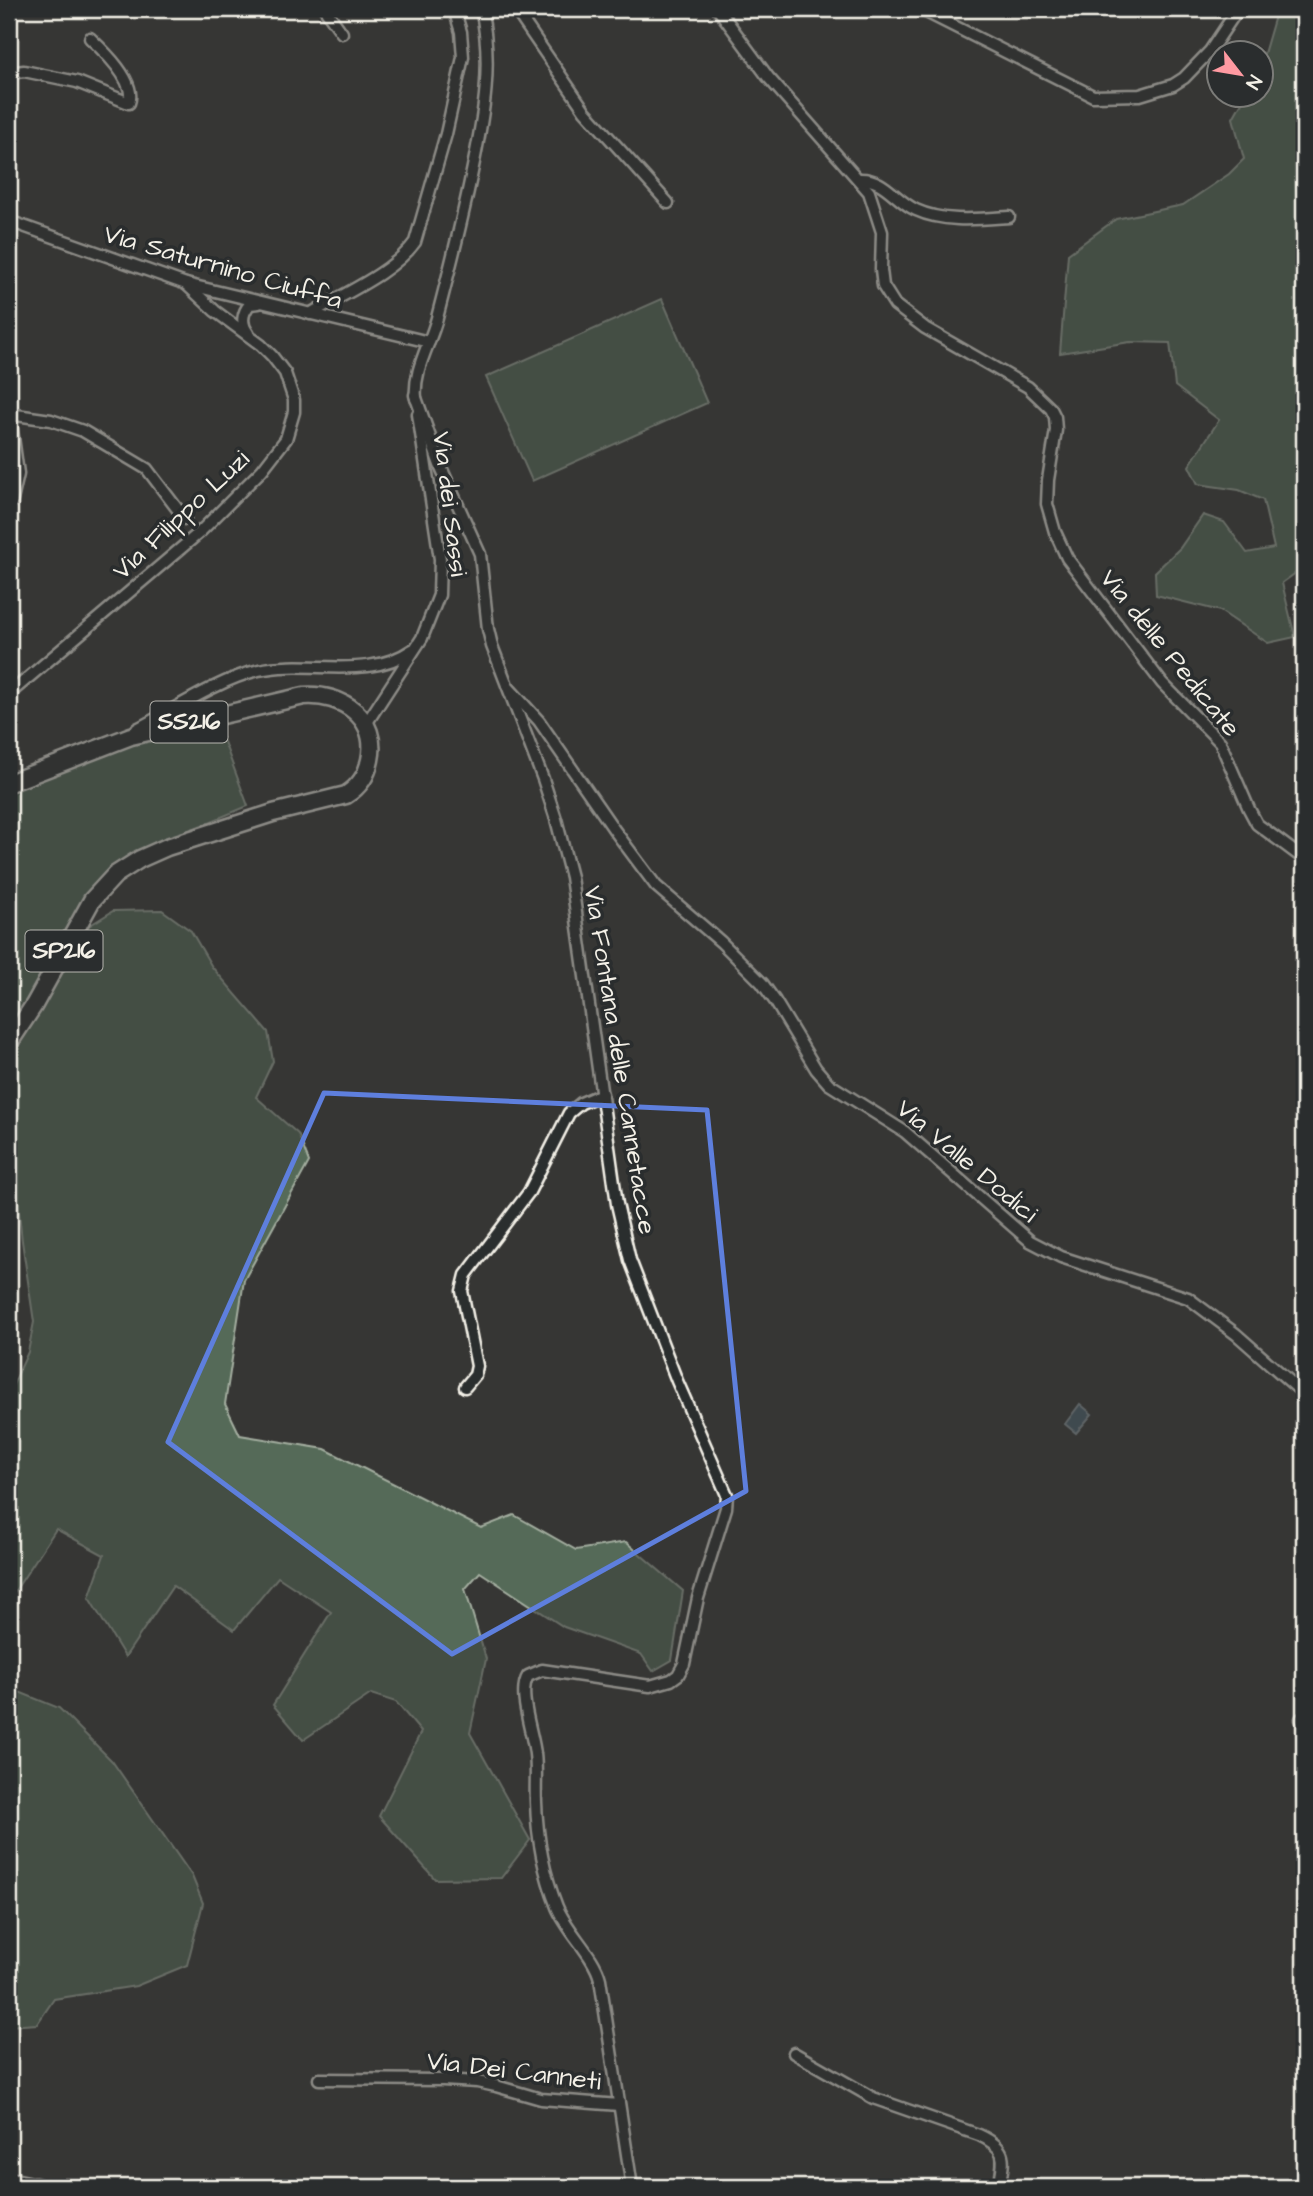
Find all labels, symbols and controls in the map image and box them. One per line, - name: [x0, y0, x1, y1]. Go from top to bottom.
- north arrow: [1204, 38, 1274, 108]
- text: N: [1239, 70, 1268, 94]
- street label: Via Saturnino Ciuffa: [100, 216, 346, 318]
- street label: Via dei Sassi: [423, 430, 477, 579]
- street label: Via Filippo Luzi: [104, 442, 258, 588]
- street label: Via delle Pedicate: [1091, 562, 1249, 744]
- road number: SS216: [150, 702, 228, 742]
- street label: Via Fontana delle Cannetacce: [575, 883, 665, 1237]
- road number: SP216: [25, 931, 102, 972]
- street label: Via Valle Dodici: [888, 1091, 1046, 1231]
- street label: Via Dei Canneti: [425, 2042, 603, 2100]

